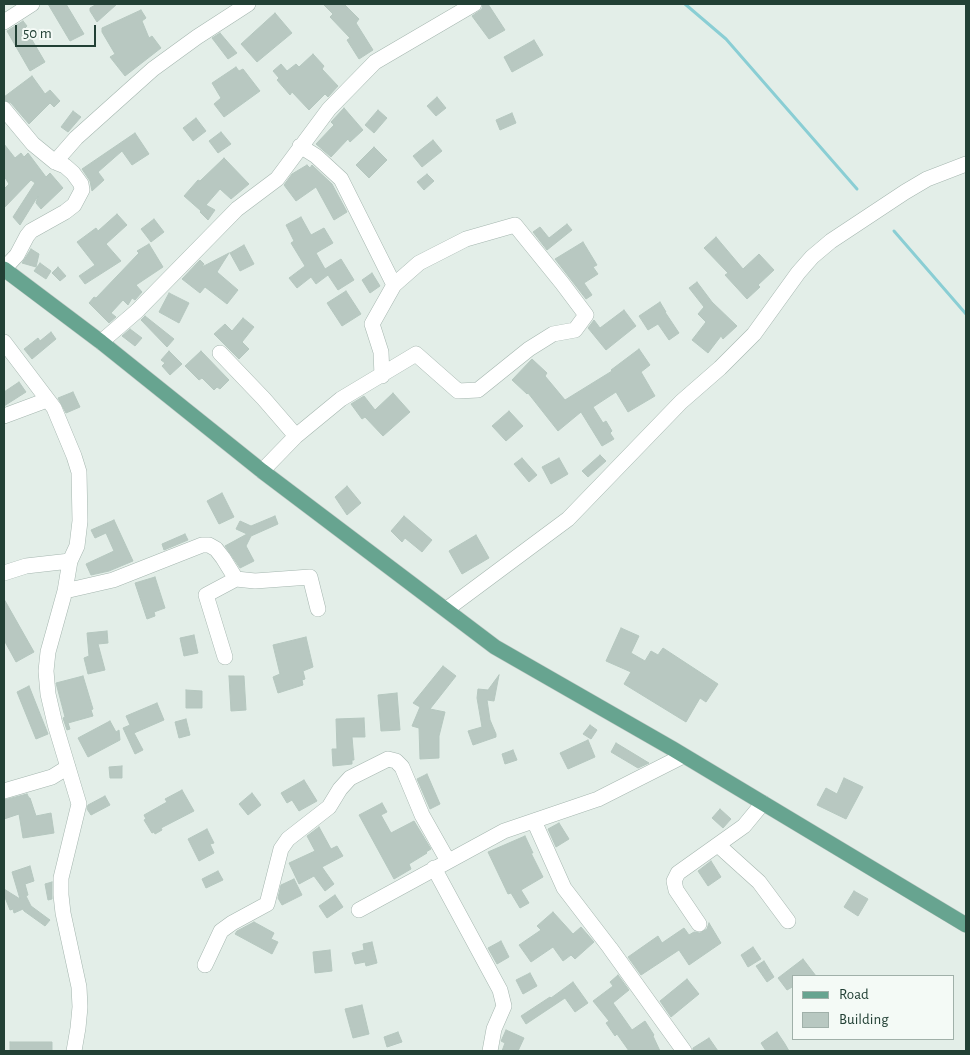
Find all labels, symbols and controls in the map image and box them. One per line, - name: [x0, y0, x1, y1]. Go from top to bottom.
- scale bar: [18, 15, 99, 47]
- text: 50 m: [23, 26, 52, 41]
- legend: [792, 975, 955, 1040]
- text: Road: [839, 987, 869, 1002]
- text: Building: [839, 1012, 889, 1027]

